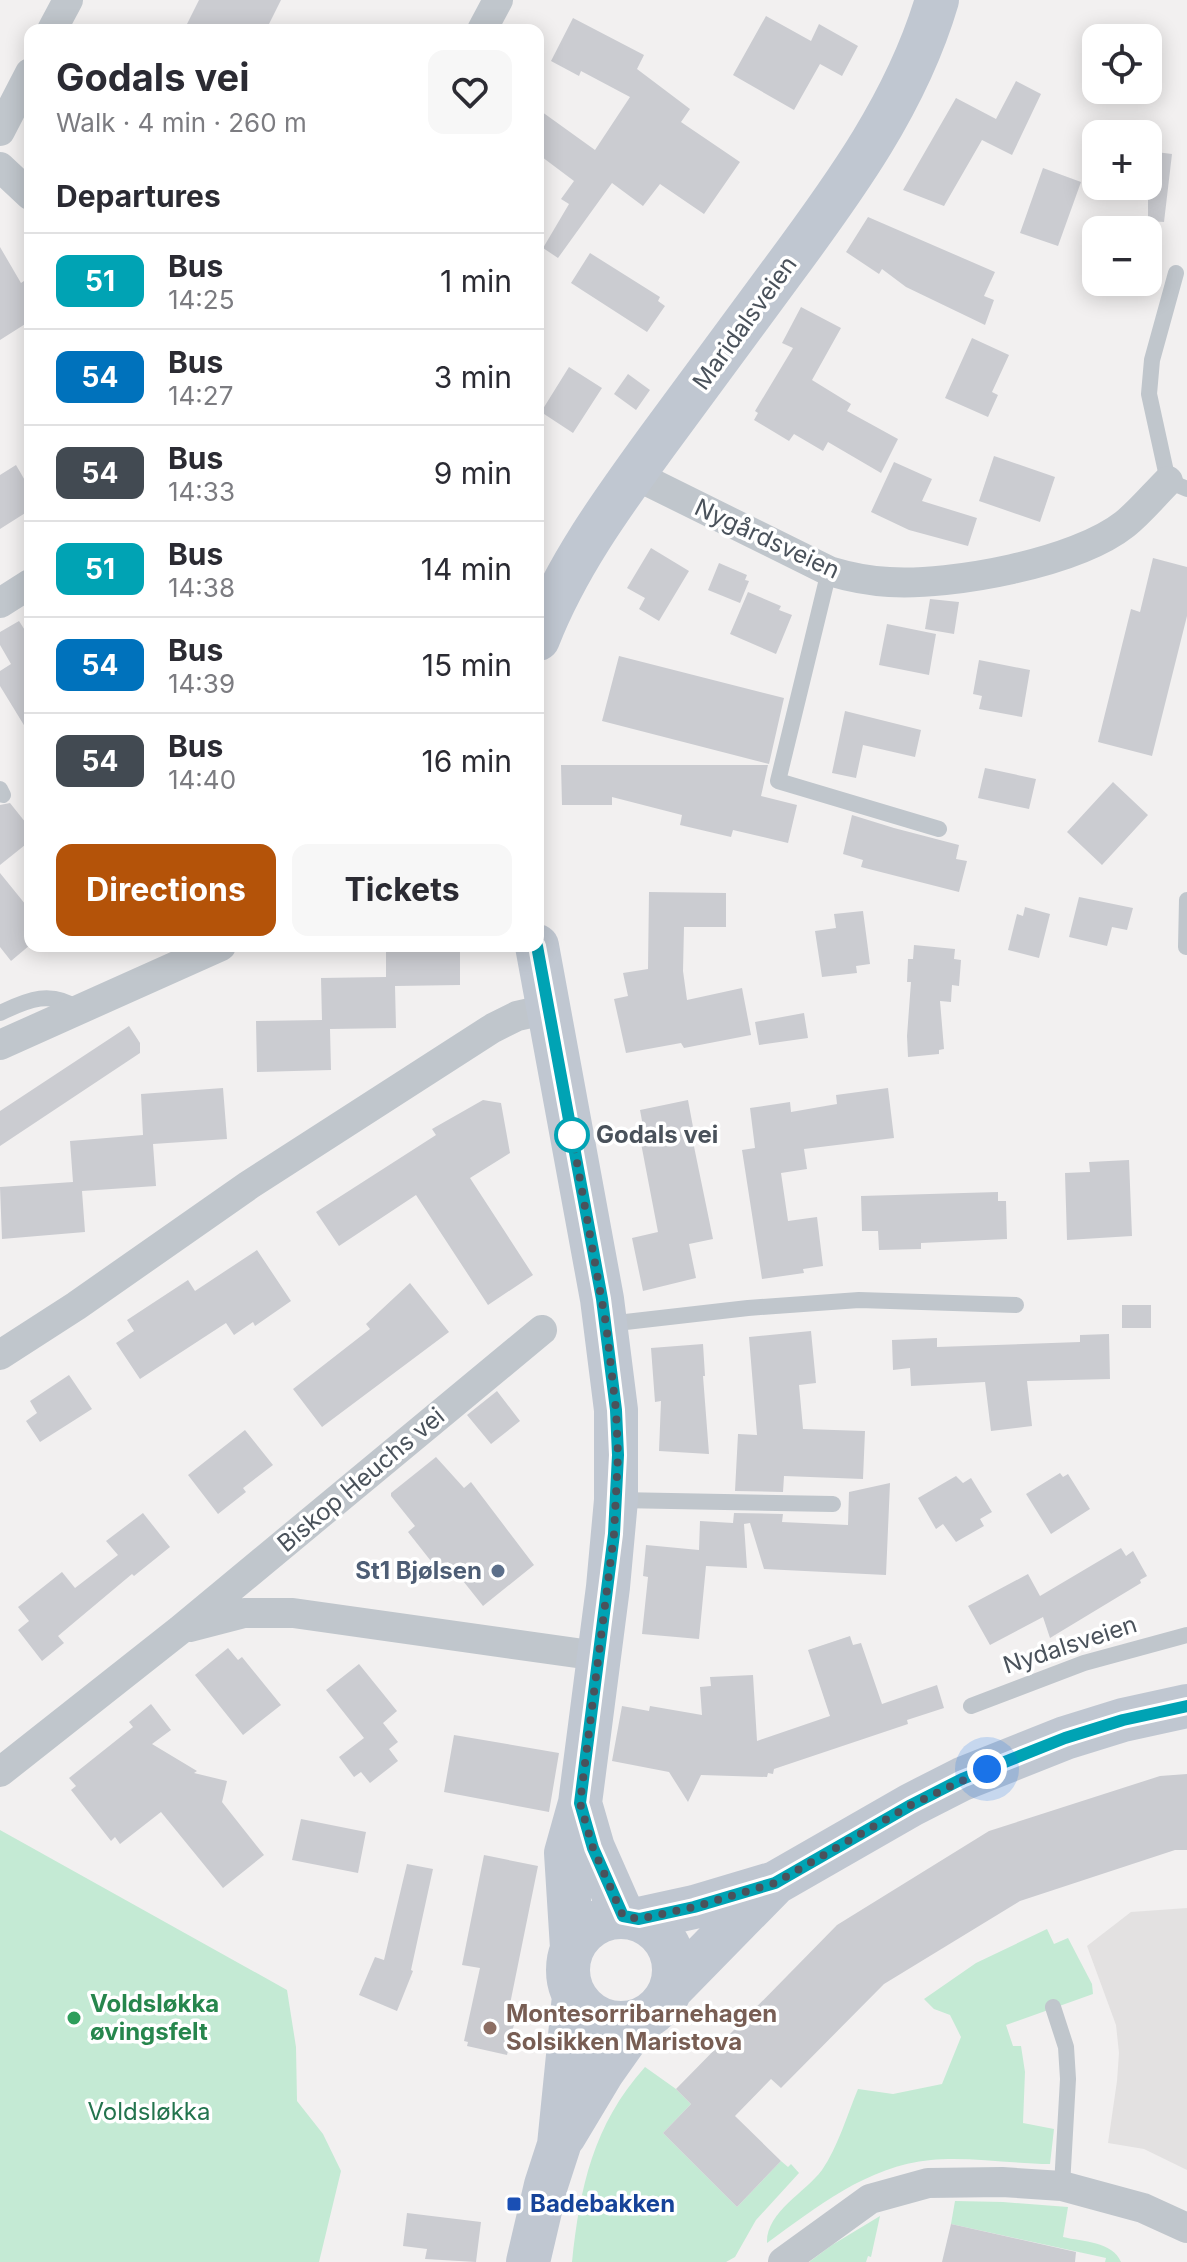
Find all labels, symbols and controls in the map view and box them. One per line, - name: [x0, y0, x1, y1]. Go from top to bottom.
- map controls: [1082, 24, 1162, 296]
- button: locate: [1082, 24, 1162, 104]
- button: heart: [428, 50, 512, 134]
- text: Godals vei: [56, 54, 249, 100]
- text: Walk · 4 min · 260 m: [56, 107, 307, 138]
- button: +: [1082, 120, 1162, 200]
- text: Departures: [56, 178, 221, 214]
- button: −: [1082, 216, 1162, 296]
- text: Bus: [168, 248, 223, 284]
- street label: Maridalsveien: [686, 250, 803, 395]
- text: 1 min: [440, 263, 512, 299]
- text: 51: [85, 264, 115, 298]
- text: 14:25: [168, 284, 235, 315]
- text: Bus: [168, 344, 223, 380]
- text: 3 min: [434, 359, 512, 395]
- text: 54: [82, 360, 118, 394]
- text: 14:27: [168, 380, 233, 411]
- text: Bus: [168, 440, 223, 476]
- text: 9 min: [434, 455, 512, 491]
- text: 54: [82, 456, 118, 490]
- text: 14:33: [168, 476, 235, 507]
- street label: Nygårdsveien: [690, 492, 844, 585]
- text: Bus: [168, 536, 223, 572]
- text: 14 min: [421, 551, 512, 587]
- text: 51: [85, 552, 115, 586]
- text: 14:38: [168, 572, 235, 603]
- text: Bus: [168, 632, 223, 668]
- text: 15 min: [422, 647, 512, 683]
- text: 54: [82, 648, 118, 682]
- text: 14:39: [168, 668, 235, 699]
- text: Bus: [168, 728, 223, 764]
- text: 16 min: [421, 743, 512, 779]
- text: 54: [82, 744, 118, 778]
- text: 14:40: [168, 764, 236, 795]
- button: Directions: [56, 844, 276, 936]
- button: Tickets: [292, 844, 512, 936]
- marker: Godals vei: [555, 1118, 589, 1152]
- place label: Godals vei: [596, 1120, 718, 1149]
- street label: Biskop Heuchs vei: [271, 1401, 450, 1558]
- place label: St1 Bjølsen: [355, 1556, 482, 1585]
- marker: St1 Bjølsen: [489, 1562, 507, 1580]
- street label: Nydalsveien: [999, 1609, 1140, 1680]
- your location: [967, 1749, 1007, 1789]
- place label: Voldsløkka øvingsfelt: [90, 1989, 219, 2046]
- place label: Montesorribarnehagen Solsikken Maristova: [506, 1999, 777, 2056]
- marker: Voldsløkka øvingsfelt: [65, 2009, 83, 2027]
- marker: Montesorribarnehagen Solsikken Maristova: [481, 2019, 499, 2037]
- park label: Voldsløkka: [88, 2097, 210, 2126]
- place label: Badebakken: [530, 2189, 675, 2218]
- marker: Badebakken: [505, 2195, 523, 2213]

